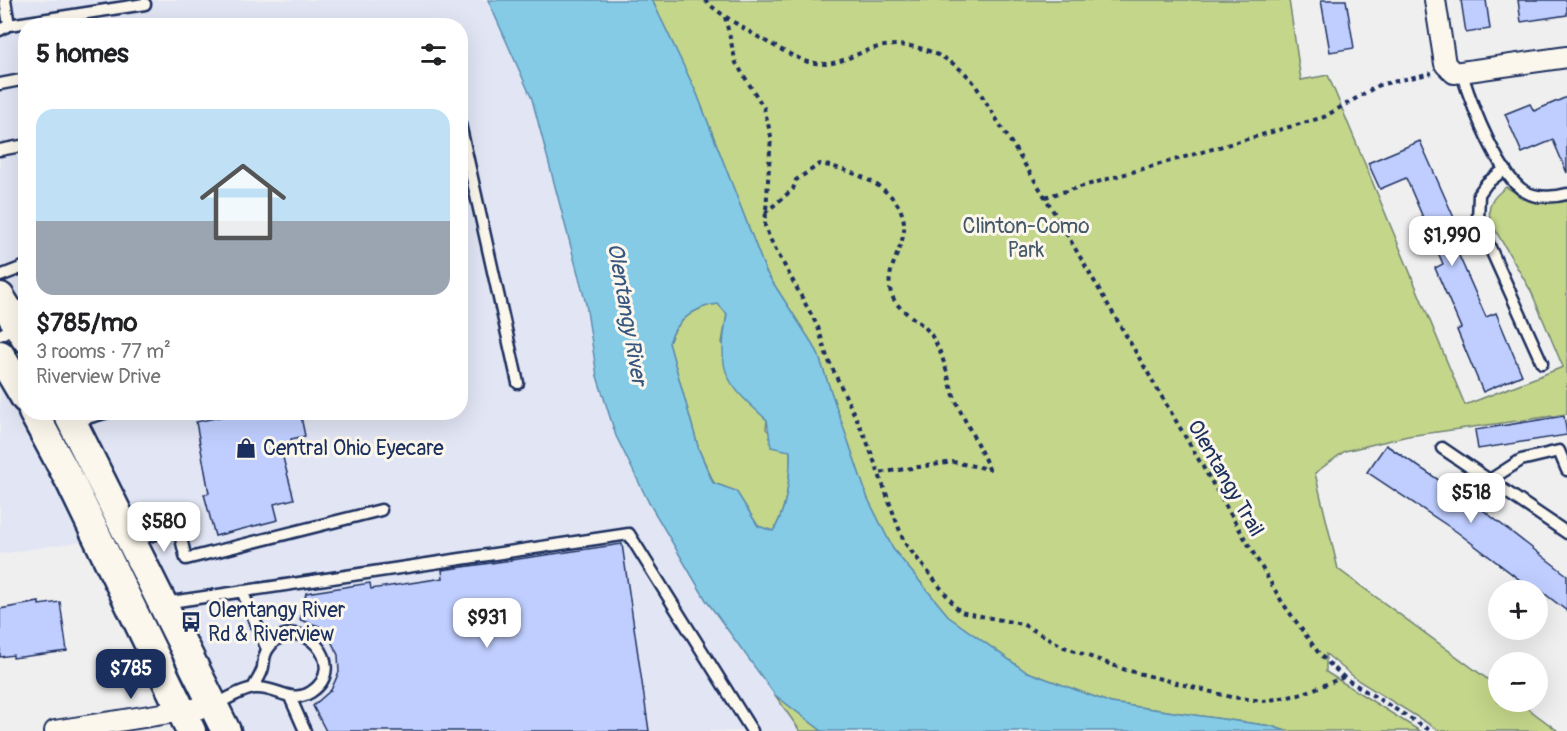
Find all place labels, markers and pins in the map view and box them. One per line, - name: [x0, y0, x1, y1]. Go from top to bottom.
- pin: $1,990: [1403, 216, 1501, 267]
- place label: Central Ohio Eyecare: [263, 435, 444, 462]
- shop icon: Central Ohio Eyecare: [234, 436, 258, 460]
- pin: $518: [1435, 473, 1507, 524]
- pin: $580: [128, 502, 200, 553]
- place label: Olentangy River Rd & Riverview: [208, 597, 346, 648]
- pin: $931: [451, 598, 523, 649]
- bus stop icon: Olentangy River Rd & Riverview: [179, 610, 203, 634]
- pin: $785: [95, 649, 167, 700]

